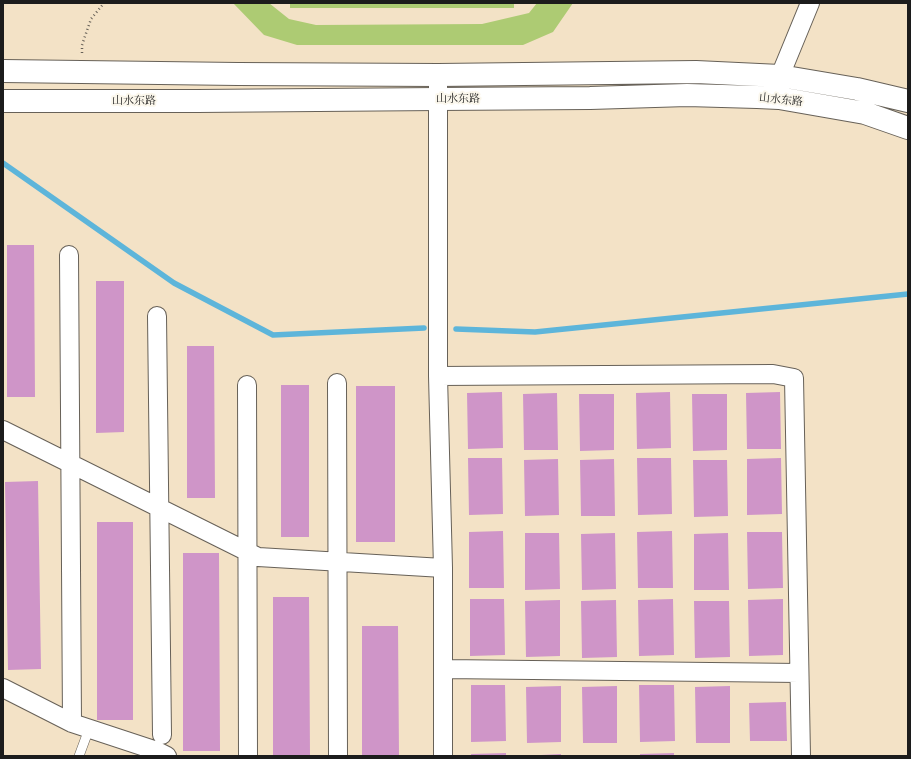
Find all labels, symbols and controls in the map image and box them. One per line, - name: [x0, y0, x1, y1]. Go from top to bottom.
- street label: 山水东路: [758, 91, 804, 109]
- street label: 山水东路: [436, 92, 480, 106]
- street label: 山水东路: [112, 94, 156, 108]

